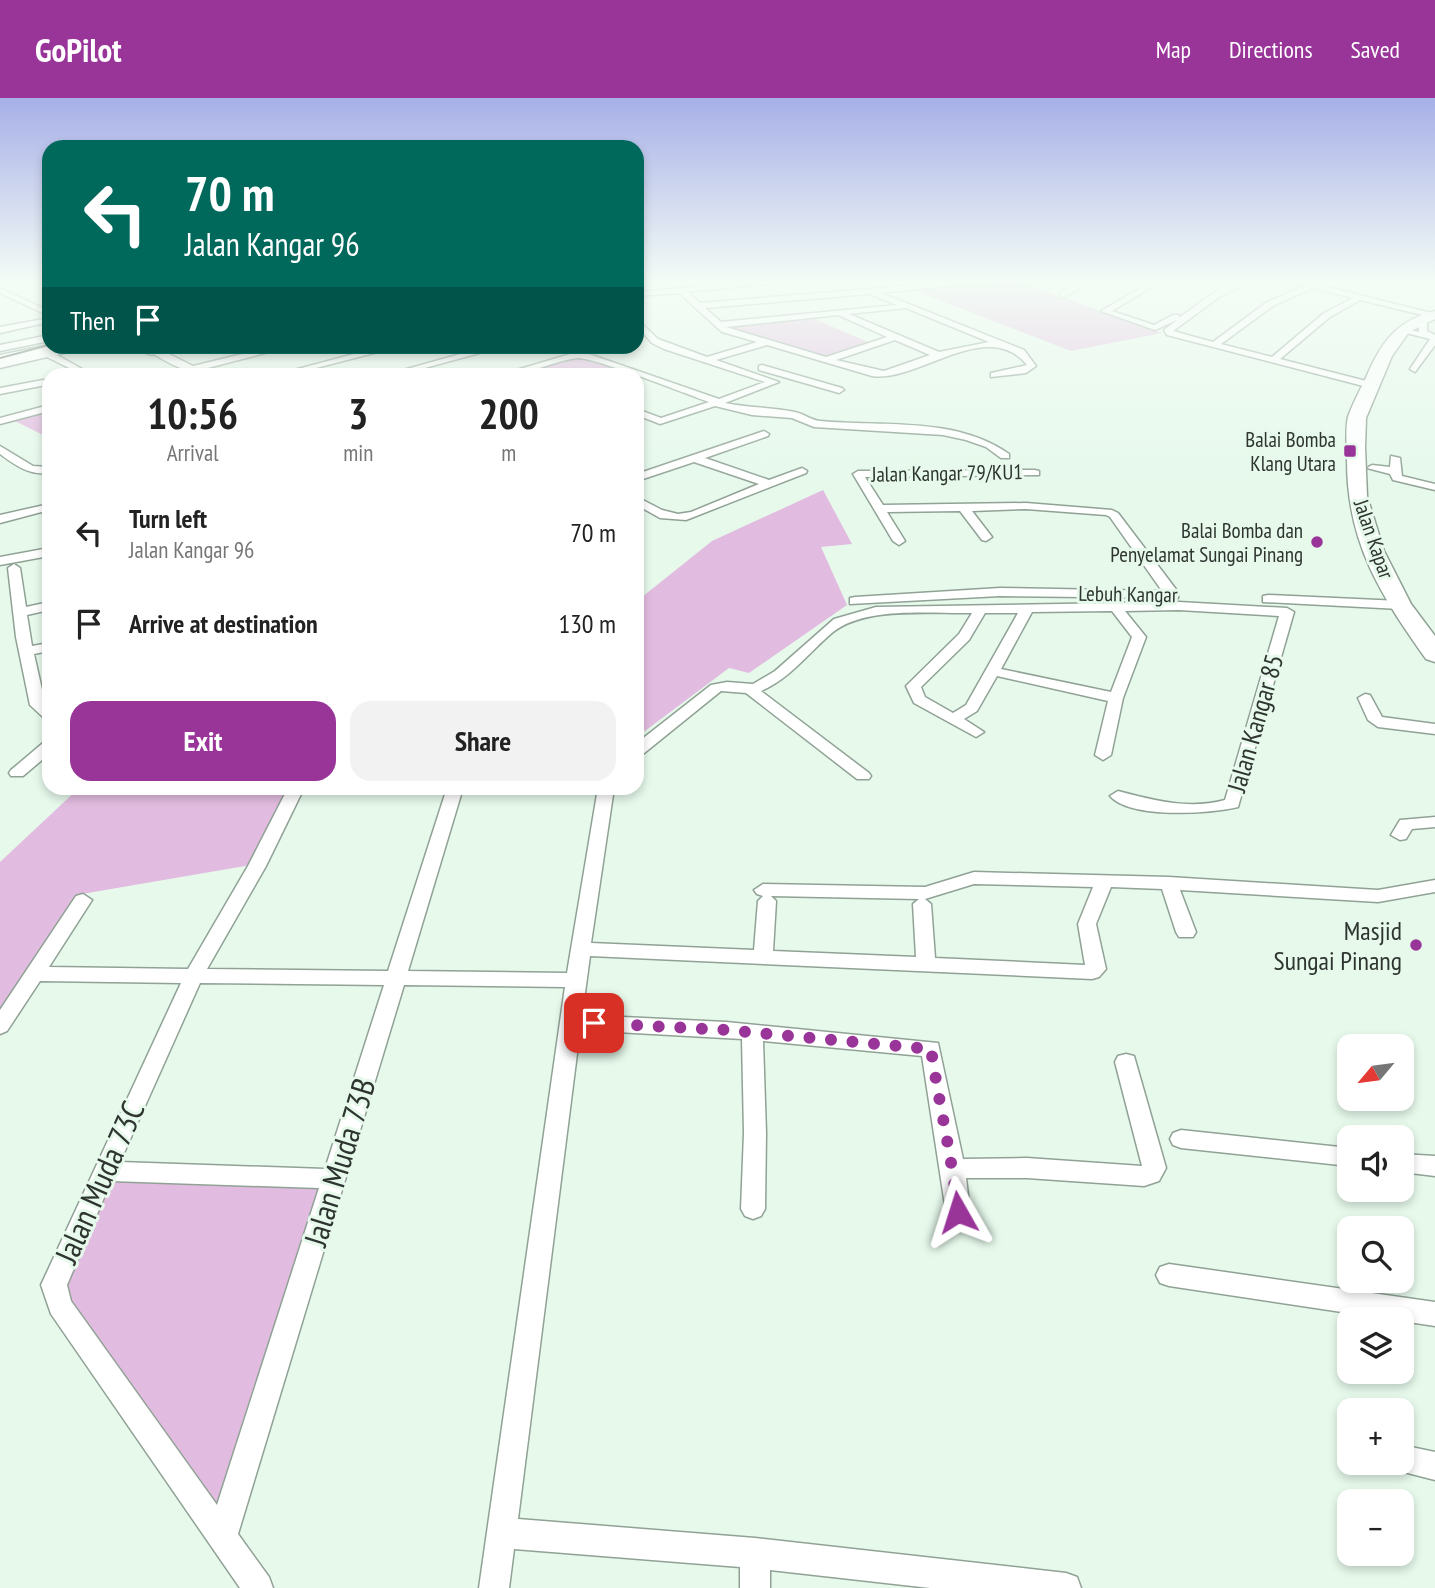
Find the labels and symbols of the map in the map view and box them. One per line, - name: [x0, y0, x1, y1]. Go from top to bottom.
- place label: Balai Bomba Klang Utara: [1245, 426, 1336, 477]
- marker: Balai Bomba Klang Utara: [1342, 443, 1358, 459]
- street label: Jalan Kangar 79/KU1: [870, 458, 1023, 488]
- street label: Jalan Kapar: [1348, 495, 1400, 582]
- place label: Balai Bomba dan Penyelamat Sungai Pinang: [1110, 517, 1303, 568]
- marker: Balai Bomba dan Penyelamat Sungai Pinang: [1309, 534, 1325, 550]
- street label: Lebuh Kangar: [1078, 580, 1178, 608]
- street label: Jalan Kangar 85: [1219, 650, 1290, 797]
- place label: Masjid Sungai Pinang: [1274, 914, 1402, 977]
- marker: Masjid Sungai Pinang: [1408, 937, 1424, 953]
- pin: [564, 993, 624, 1053]
- north arrow: [1337, 1034, 1414, 1111]
- street label: Jalan Muda 73B: [293, 1073, 384, 1252]
- street label: Jalan Muda 73C: [44, 1095, 153, 1270]
- position arrow: [921, 1175, 995, 1249]

